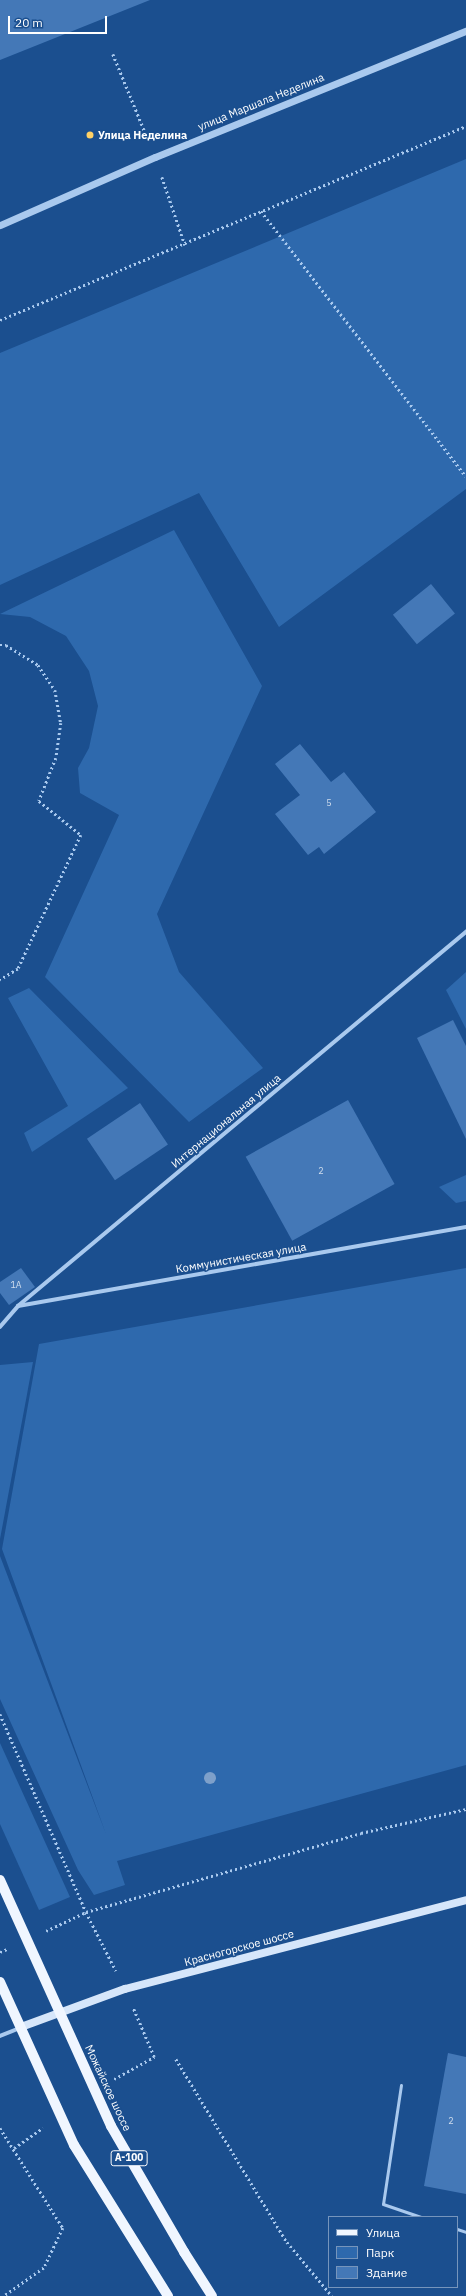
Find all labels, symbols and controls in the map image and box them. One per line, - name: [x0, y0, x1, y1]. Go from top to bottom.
- scale bar: [10, 8, 109, 34]
- text: 20 m: [15, 15, 43, 30]
- street label: улица Маршала Неделина: [196, 71, 326, 133]
- place label: Улица Неделина: [98, 128, 187, 142]
- marker: Улица Неделина: [85, 130, 95, 140]
- house number: 5: [326, 798, 332, 808]
- street label: Интернациональная улица: [169, 1071, 283, 1171]
- house number: 2: [318, 1166, 324, 1176]
- street label: Коммунистическая улица: [175, 1240, 307, 1276]
- house number: 1А: [10, 1280, 22, 1290]
- street label: Красногорское шоссе: [183, 1927, 295, 1969]
- street label: Можайское шоссе: [82, 2043, 134, 2133]
- house number: 2: [448, 2116, 454, 2126]
- road number: А-100: [110, 2150, 148, 2166]
- legend: [328, 2216, 458, 2288]
- text: Улица: [366, 2225, 400, 2240]
- text: Парк: [366, 2245, 394, 2260]
- text: Здание: [366, 2265, 407, 2280]

